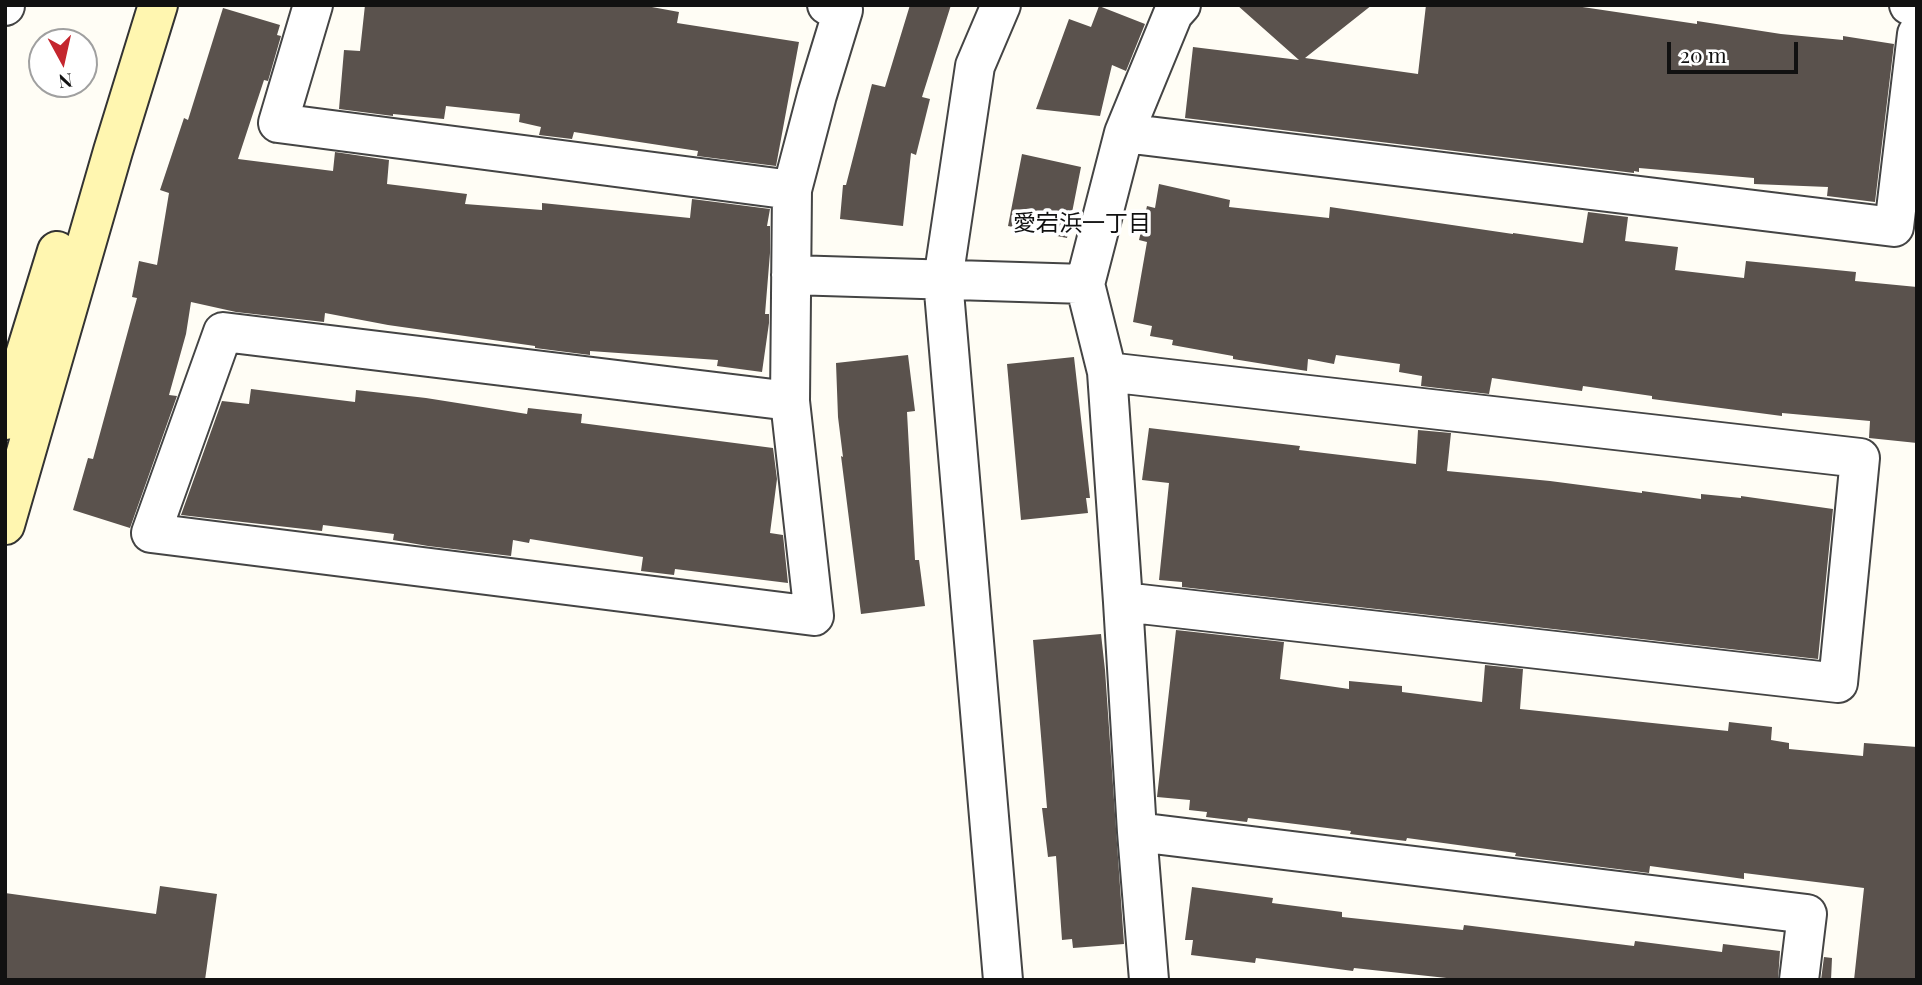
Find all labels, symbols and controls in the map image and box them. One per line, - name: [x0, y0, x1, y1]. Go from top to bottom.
- north arrow: [28, 28, 98, 98]
- scale bar: [1670, 28, 1801, 72]
- text: 20 m: [1680, 40, 1727, 68]
- text: N: [57, 68, 74, 96]
- district label: 愛宕浜一丁目: [1013, 210, 1151, 238]

